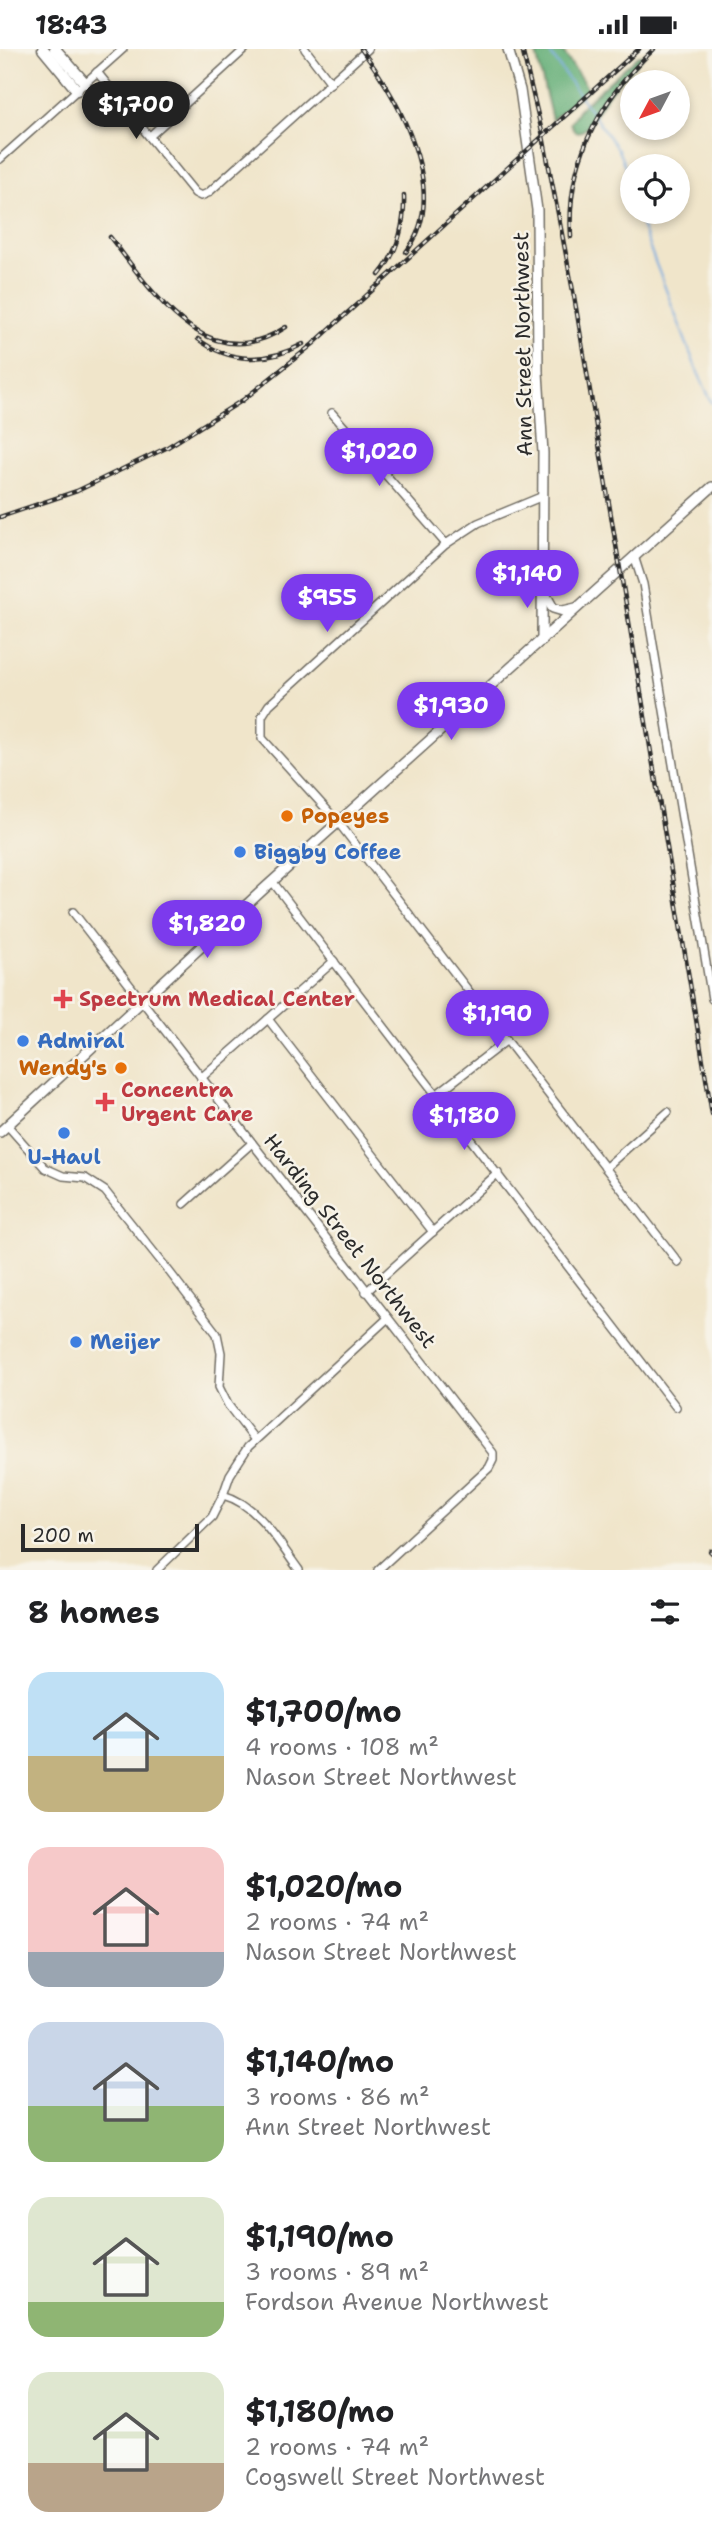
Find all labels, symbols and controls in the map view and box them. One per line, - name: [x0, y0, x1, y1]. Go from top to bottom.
- text: 18:43: [35, 7, 107, 42]
- north arrow: [620, 70, 690, 140]
- map controls: [620, 70, 690, 224]
- pin: $1,700: [79, 81, 193, 141]
- text: $1,700: [98, 89, 174, 119]
- button: locate: [620, 154, 690, 224]
- street label: Ann Street Northwest: [507, 231, 539, 457]
- pin: $1,020: [322, 429, 436, 488]
- text: $1,020: [340, 436, 418, 466]
- pin: $1,140: [470, 551, 584, 610]
- text: $1,140: [492, 558, 562, 588]
- pin: $955: [286, 575, 368, 634]
- text: $955: [297, 582, 357, 612]
- pin: $1,930: [394, 683, 508, 742]
- text: $1,930: [413, 690, 489, 720]
- place label: Popeyes: [301, 802, 389, 830]
- marker: Popeyes: [279, 808, 295, 824]
- place label: Biggby Coffee: [254, 838, 401, 866]
- marker: Biggby Coffee: [232, 844, 248, 860]
- pin: $1,820: [150, 901, 264, 960]
- text: $1,820: [168, 908, 246, 938]
- place label: Spectrum Medical Center: [79, 985, 355, 1013]
- marker: Spectrum Medical Center: [53, 989, 73, 1009]
- pin: $1,190: [440, 991, 554, 1050]
- text: $1,190: [462, 998, 532, 1028]
- place label: Admiral: [37, 1027, 125, 1055]
- marker: Admiral: [15, 1033, 31, 1049]
- place label: Wendy's: [19, 1054, 107, 1082]
- marker: Wendy's: [113, 1060, 129, 1076]
- place label: Concentra Urgent Care: [121, 1076, 253, 1128]
- marker: Concentra Urgent Care: [95, 1092, 115, 1112]
- pin: $1,180: [407, 1093, 521, 1152]
- text: $1,180: [429, 1100, 499, 1130]
- marker: U-Haul: [56, 1125, 72, 1141]
- street label: Harding Street Northwest: [257, 1128, 443, 1354]
- place label: U-Haul: [27, 1143, 101, 1171]
- place label: Meijer: [90, 1328, 160, 1356]
- marker: Meijer: [68, 1334, 84, 1350]
- scale bar: [21, 1521, 200, 1553]
- text: 200 m: [32, 1523, 94, 1548]
- text: 8 homes: [28, 1592, 160, 1633]
- icon: filters: [646, 1593, 684, 1631]
- text: $1,700/mo: [245, 1691, 402, 1732]
- icon: home: [84, 1700, 168, 1784]
- text: 4 rooms · 108 m²: [245, 1732, 439, 1762]
- text: Nason Street Northwest: [245, 1762, 517, 1792]
- text: $1,020/mo: [245, 1866, 403, 1907]
- icon: home: [84, 1875, 168, 1959]
- text: 2 rooms · 74 m²: [245, 1907, 429, 1937]
- text: Nason Street Northwest: [245, 1937, 517, 1967]
- text: $1,140/mo: [245, 2041, 394, 2082]
- icon: home: [84, 2050, 168, 2134]
- text: 3 rooms · 86 m²: [245, 2082, 430, 2112]
- text: Ann Street Northwest: [245, 2112, 491, 2142]
- text: $1,190/mo: [245, 2216, 394, 2257]
- icon: home: [84, 2225, 168, 2309]
- text: 3 rooms · 89 m²: [245, 2257, 429, 2287]
- text: Fordson Avenue Northwest: [245, 2287, 549, 2317]
- text: $1,180/mo: [245, 2391, 395, 2432]
- icon: home: [84, 2400, 168, 2484]
- text: 2 rooms · 74 m²: [245, 2432, 429, 2462]
- text: Cogswell Street Northwest: [245, 2462, 545, 2492]

